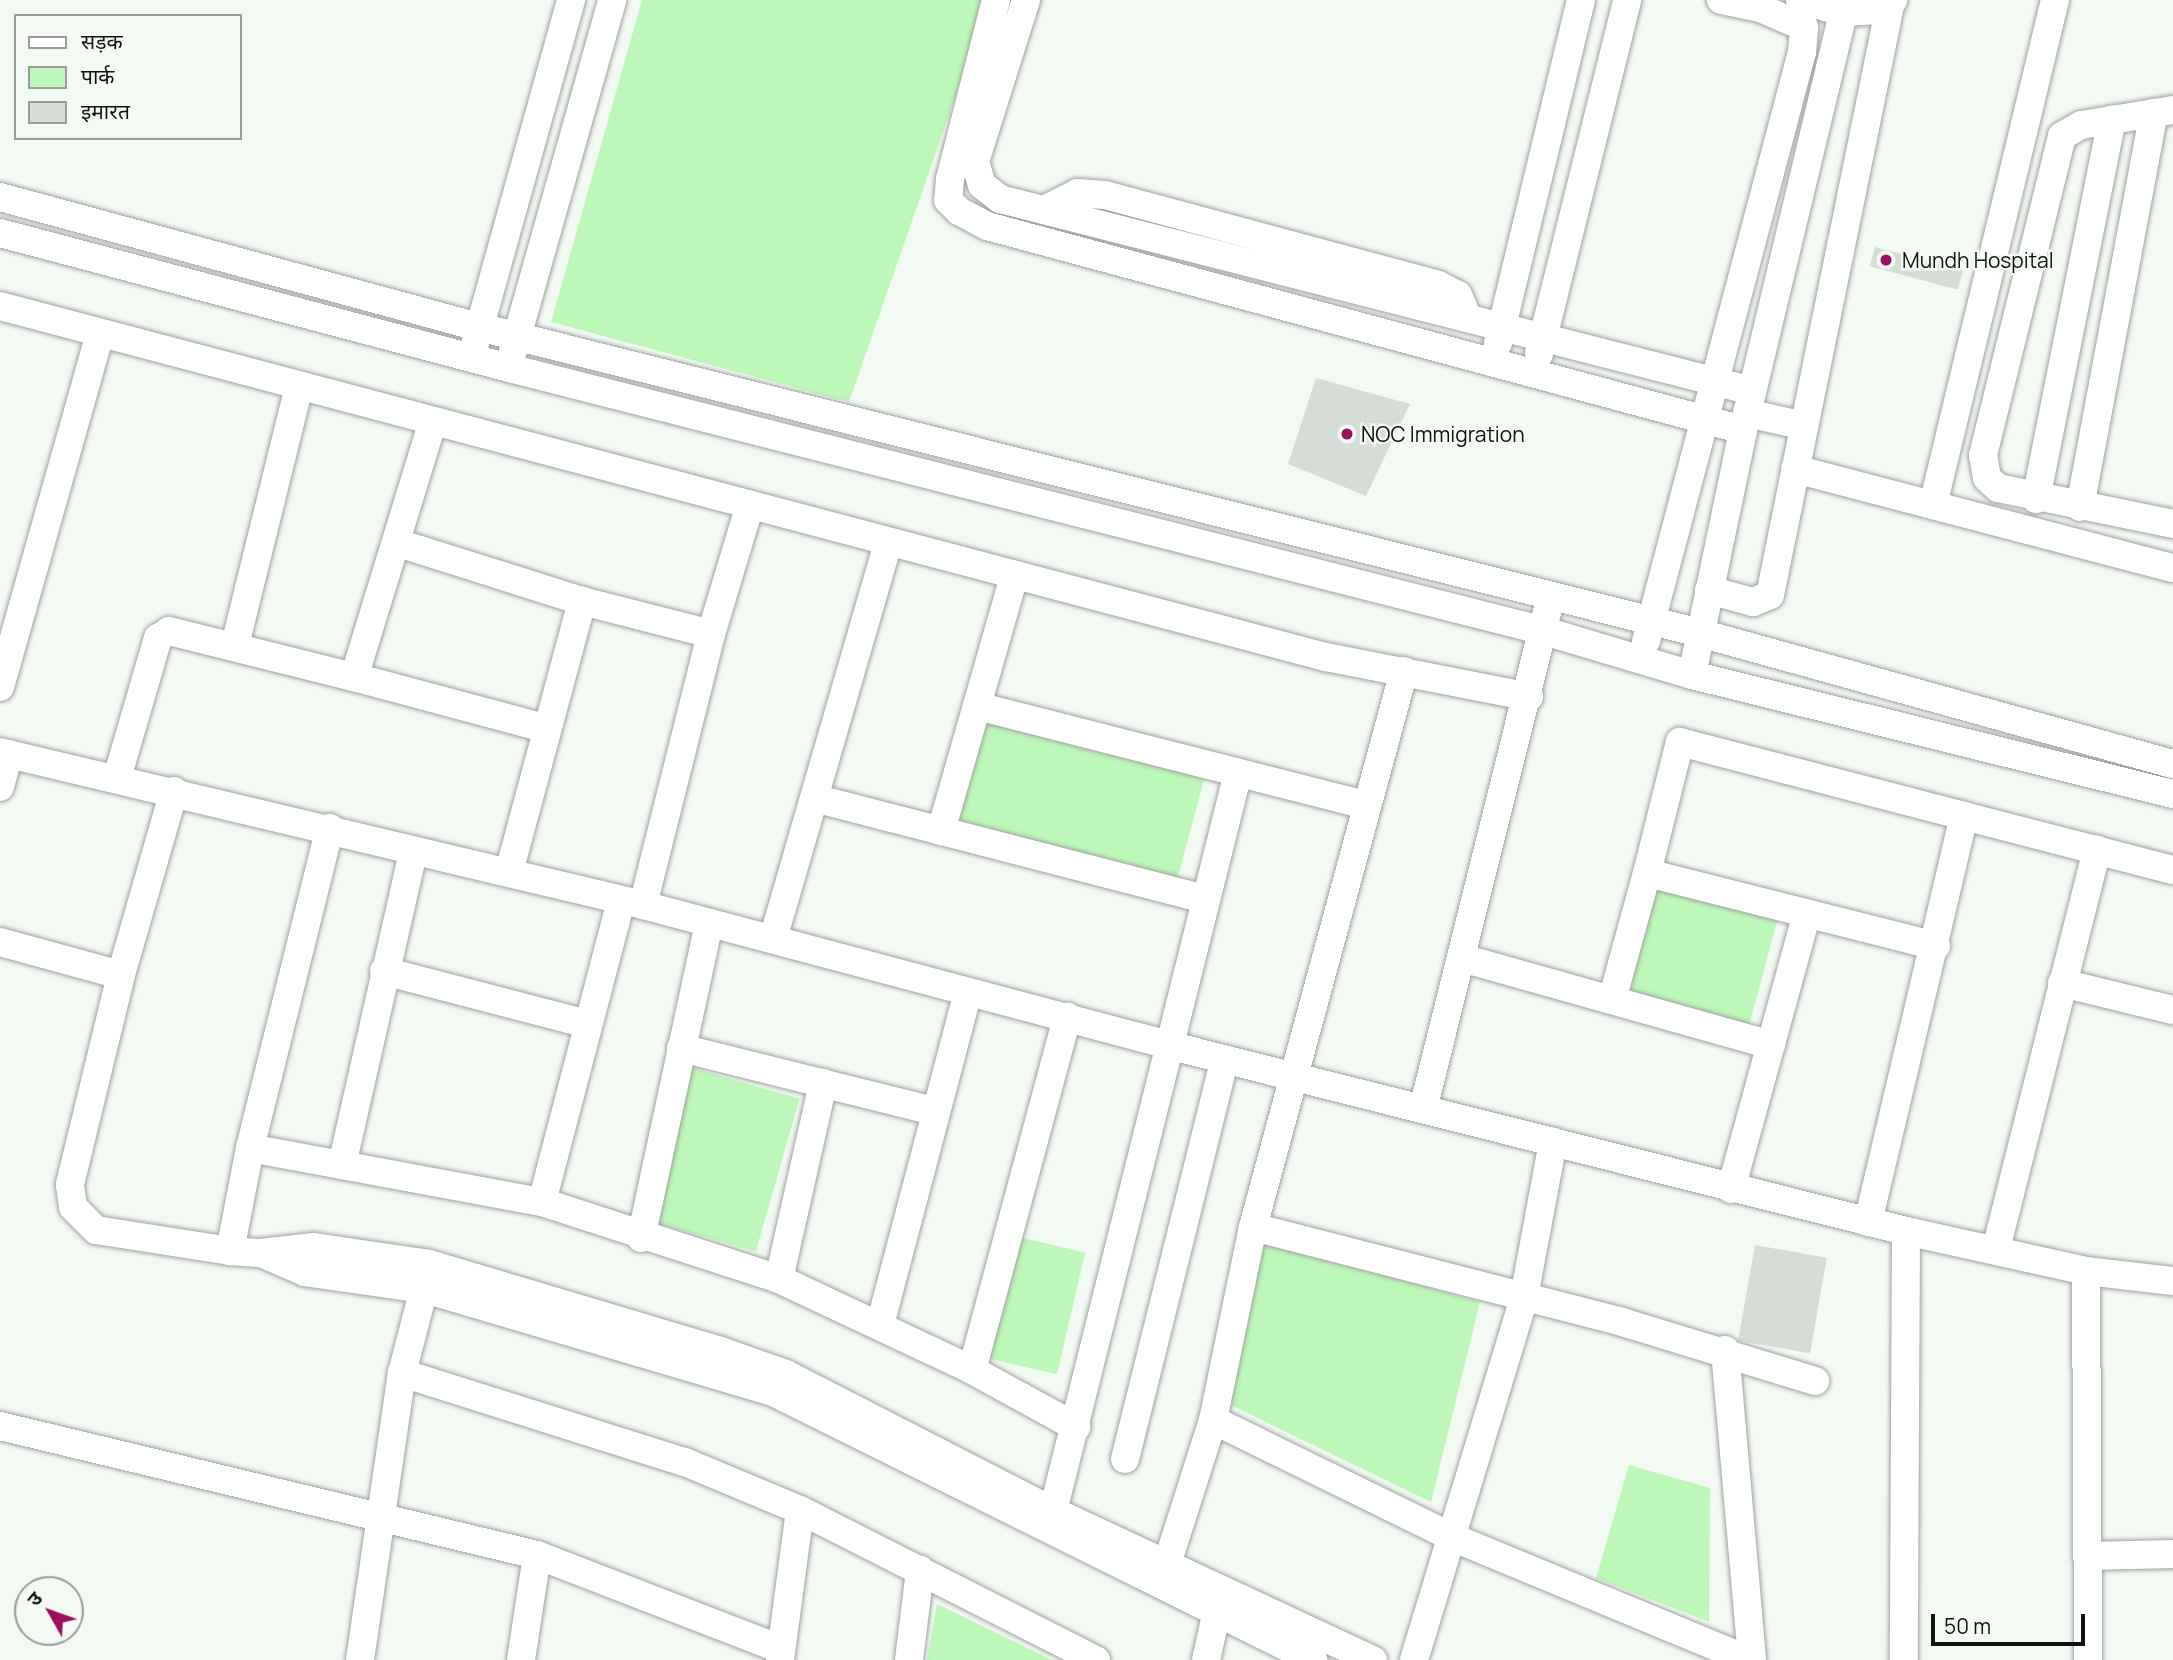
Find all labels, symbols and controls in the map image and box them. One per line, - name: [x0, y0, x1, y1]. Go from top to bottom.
- legend: [14, 14, 242, 140]
- text: सड़क: [81, 27, 123, 55]
- text: पार्क: [81, 62, 115, 90]
- text: इमारत: [81, 97, 130, 125]
- place label: Mundh Hospital: [1902, 247, 2054, 273]
- marker: Mundh Hospital: [1876, 250, 1896, 270]
- place label: NOC Immigration: [1361, 421, 1525, 447]
- marker: NOC Immigration: [1339, 426, 1355, 442]
- north arrow: [14, 1576, 84, 1646]
- text: उ: [21, 1586, 48, 1611]
- scale bar: [1935, 1600, 2089, 1644]
- text: 50 m: [1944, 1612, 1991, 1640]

